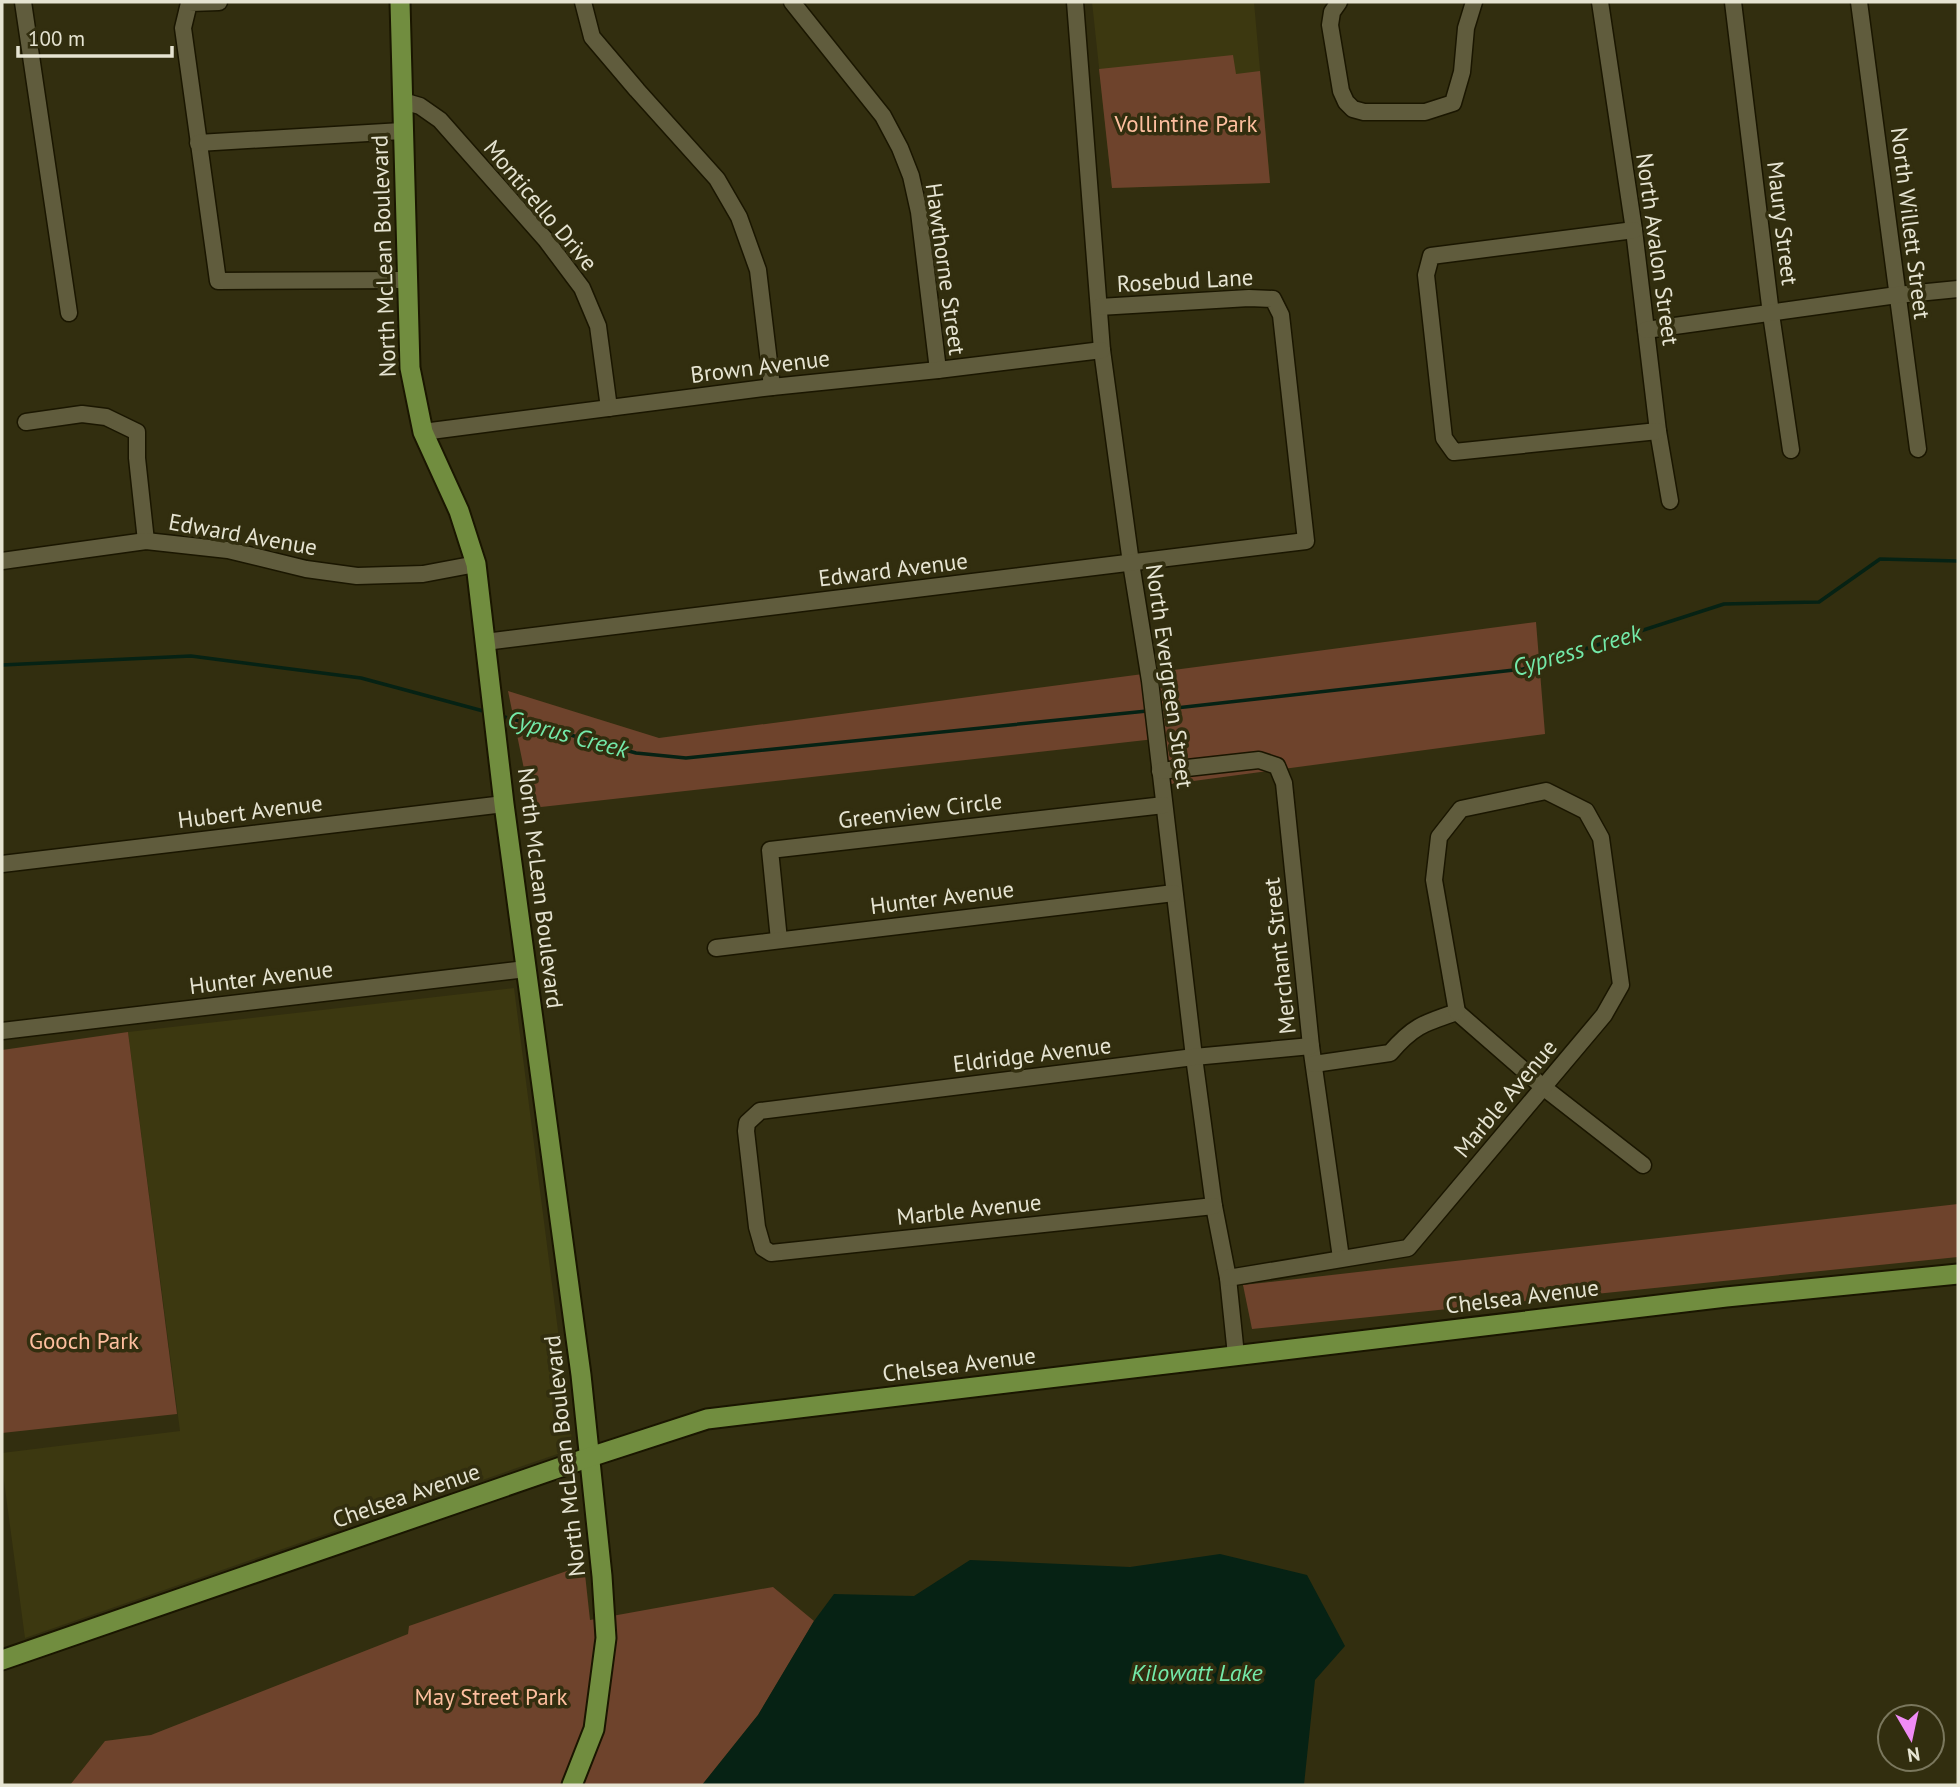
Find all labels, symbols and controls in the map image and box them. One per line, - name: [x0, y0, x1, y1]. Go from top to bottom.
- scale bar: [18, 14, 172, 58]
- text: 100 m: [28, 25, 85, 52]
- park label: Vollintine Park: [1114, 109, 1257, 138]
- street label: North Willett Street: [1885, 125, 1937, 321]
- street label: North McLean Boulevard: [364, 134, 402, 378]
- street label: Monticello Drive: [478, 134, 604, 276]
- street label: North Avalon Street: [1630, 151, 1686, 347]
- street label: Maury Street: [1761, 159, 1805, 287]
- street label: Hawthorne Street: [920, 181, 972, 357]
- street label: Rosebud Lane: [1116, 262, 1254, 298]
- street label: Brown Avenue: [689, 343, 831, 389]
- street label: Edward Avenue: [166, 507, 320, 561]
- street label: Edward Avenue: [817, 545, 969, 593]
- street label: North Evergreen Street: [1140, 562, 1200, 790]
- water label: Cypress Creek: [1509, 617, 1646, 683]
- water label: Cyprus Creek: [504, 703, 633, 765]
- street label: North McLean Boulevard: [512, 766, 570, 1010]
- street label: Greenview Circle: [837, 786, 1003, 834]
- street label: Hubert Avenue: [176, 788, 324, 834]
- street label: Hunter Avenue: [868, 874, 1016, 920]
- street label: Merchant Street: [1256, 876, 1302, 1036]
- street label: Hunter Avenue: [187, 954, 335, 1000]
- street label: Eldridge Avenue: [951, 1030, 1113, 1078]
- street label: Marble Avenue: [1447, 1033, 1563, 1163]
- street label: Marble Avenue: [895, 1187, 1043, 1231]
- street label: Chelsea Avenue: [1444, 1272, 1600, 1320]
- park label: Gooch Park: [29, 1326, 139, 1355]
- street label: North McLean Boulevard: [537, 1334, 591, 1578]
- street label: Chelsea Avenue: [881, 1340, 1037, 1388]
- street label: Chelsea Avenue: [328, 1456, 484, 1534]
- water label: Kilowatt Lake: [1131, 1657, 1263, 1688]
- park label: May Street Park: [415, 1682, 567, 1711]
- north arrow: [1876, 1703, 1946, 1773]
- text: N: [1906, 1742, 1922, 1768]

